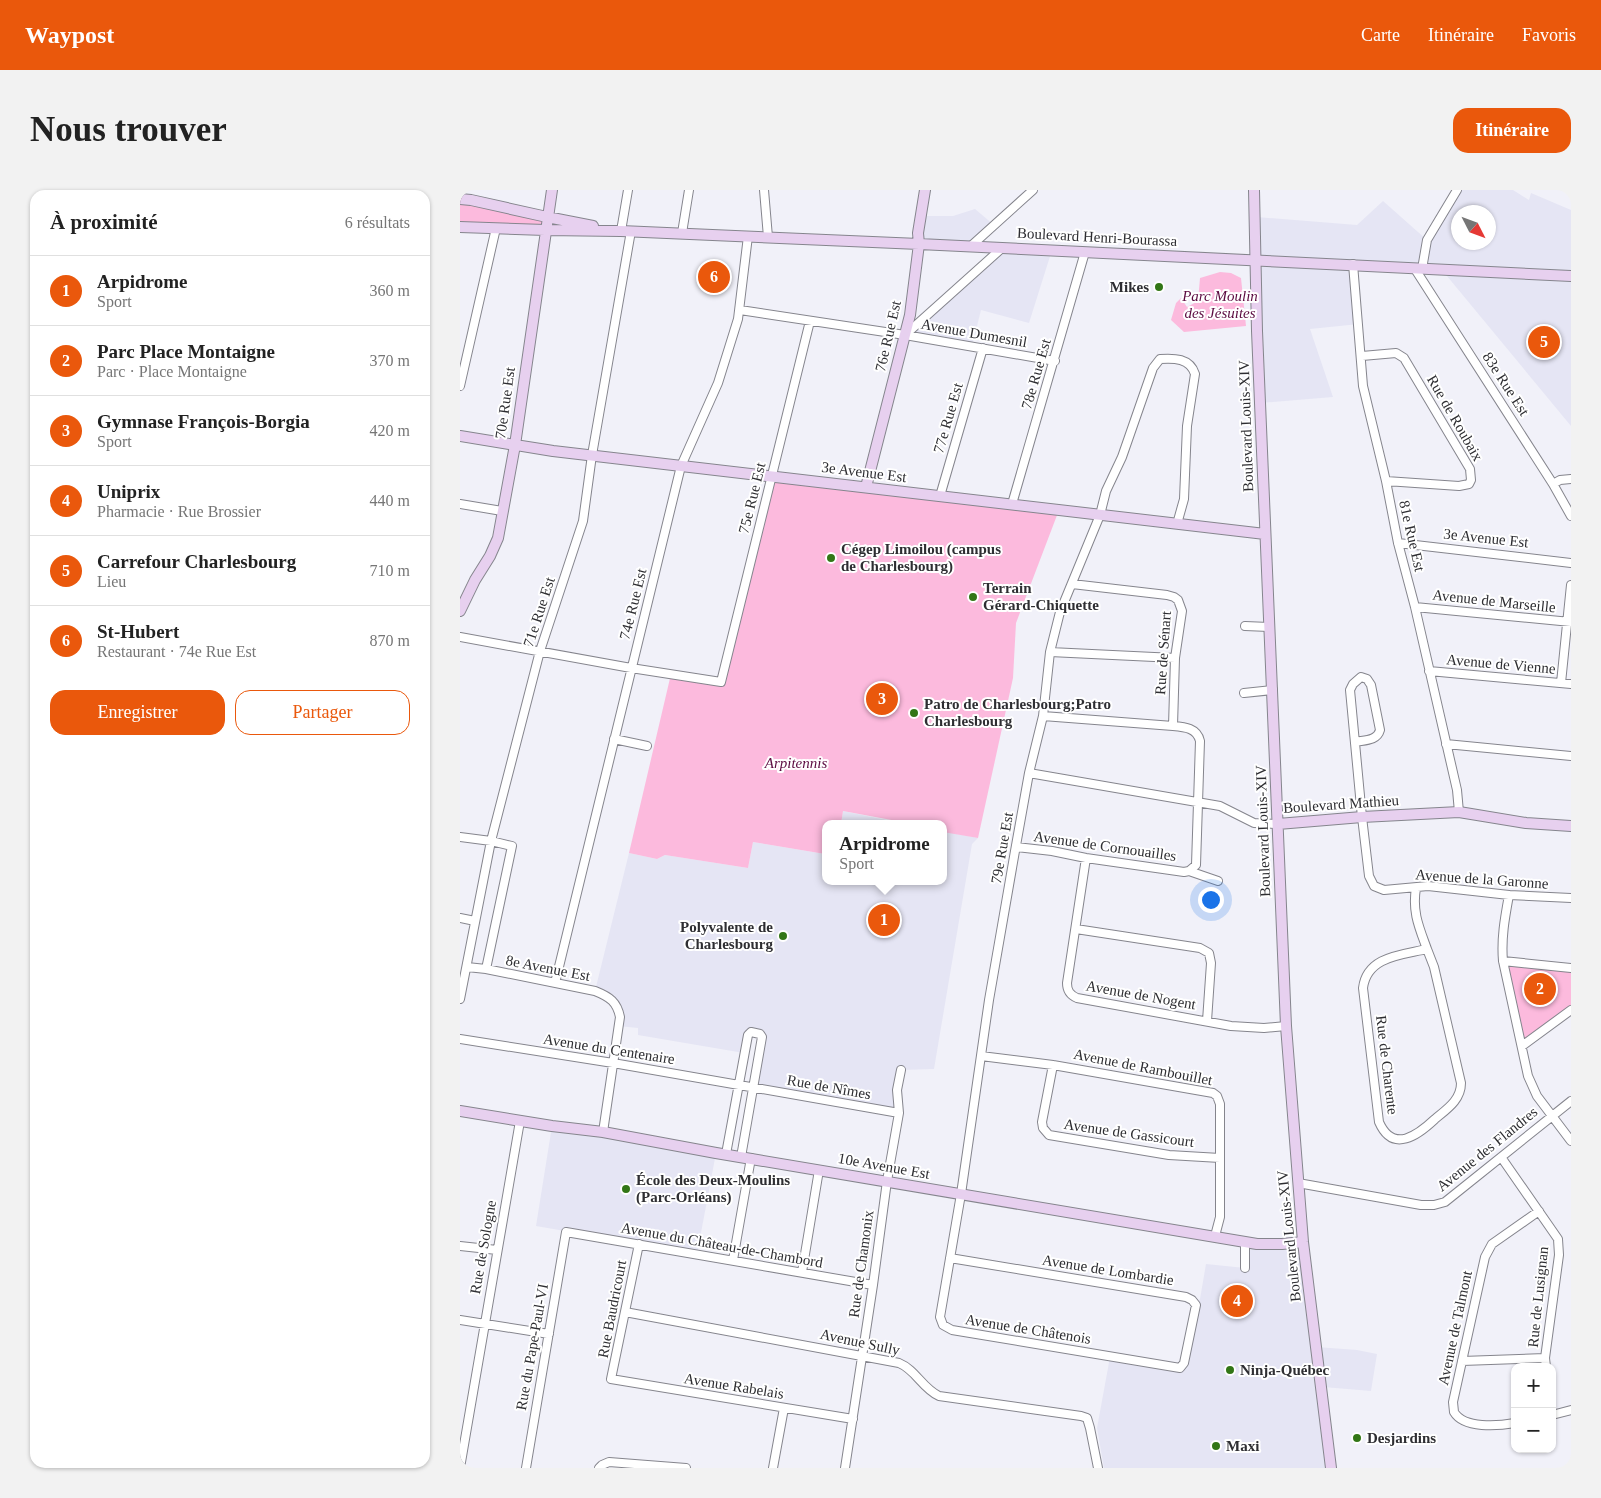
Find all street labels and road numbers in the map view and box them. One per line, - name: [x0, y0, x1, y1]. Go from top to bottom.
- street label: Boulevard Henri-Bourassa: [1017, 225, 1178, 249]
- street label: 76e Rue Est: [872, 298, 904, 373]
- street label: Avenue Dumesnil: [920, 316, 1028, 350]
- street label: 78e Rue Est: [1018, 336, 1054, 411]
- street label: 83e Rue Est: [1480, 349, 1533, 419]
- street label: Boulevard Louis-XIV: [1236, 360, 1256, 492]
- street label: 70e Rue Est: [492, 365, 518, 440]
- street label: Rue de Roubaix: [1424, 372, 1486, 464]
- street label: 77e Rue Est: [930, 380, 966, 455]
- street label: 3e Avenue Est: [821, 459, 908, 485]
- street label: 75e Rue Est: [735, 460, 769, 535]
- street label: 81e Rue Est: [1396, 499, 1428, 574]
- street label: 3e Avenue Est: [1443, 526, 1530, 551]
- street label: 74e Rue Est: [616, 566, 650, 641]
- street label: 71e Rue Est: [520, 574, 558, 649]
- street label: Avenue de Marseille: [1432, 587, 1557, 615]
- street label: Rue de Sénart: [1152, 610, 1174, 696]
- street label: Avenue de Vienne: [1446, 651, 1556, 677]
- street label: Boulevard Louis-XIV: [1253, 765, 1273, 897]
- street label: Boulevard Mathieu: [1282, 792, 1400, 816]
- street label: 79e Rue Est: [988, 810, 1016, 885]
- street label: Avenue de Cornouailles: [1033, 828, 1177, 864]
- street label: Avenue de la Garonne: [1415, 866, 1549, 892]
- street label: 8e Avenue Est: [504, 952, 592, 984]
- street label: Avenue de Nogent: [1085, 977, 1198, 1013]
- street label: Rue de Charente: [1373, 1014, 1401, 1116]
- street label: Avenue du Centenaire: [542, 1031, 676, 1067]
- street label: Avenue de Rambouillet: [1072, 1046, 1215, 1088]
- street label: Rue de Nîmes: [786, 1072, 872, 1102]
- street label: Avenue des Flandres: [1434, 1103, 1541, 1194]
- street label: Avenue de Gassicourt: [1063, 1116, 1196, 1150]
- street label: 10e Avenue Est: [837, 1150, 932, 1182]
- street label: Boulevard Louis-XIV: [1274, 1169, 1304, 1303]
- street label: Rue de Sologne: [467, 1199, 499, 1295]
- street label: Rue de Chamonix: [846, 1209, 877, 1319]
- street label: Avenue du Château-de-Chambord: [620, 1219, 825, 1271]
- street label: Rue de Lusignan: [1525, 1245, 1551, 1348]
- street label: Avenue de Lombardie: [1041, 1252, 1175, 1288]
- street label: Rue Baudricourt: [595, 1258, 630, 1359]
- street label: Avenue de Talmont: [1435, 1268, 1475, 1387]
- street label: Rue du Pape-Paul-VI: [513, 1282, 551, 1412]
- street label: Avenue de Châtenois: [964, 1311, 1092, 1347]
- street label: Avenue Sully: [819, 1326, 902, 1358]
- street label: Avenue Rabelais: [683, 1370, 785, 1402]

